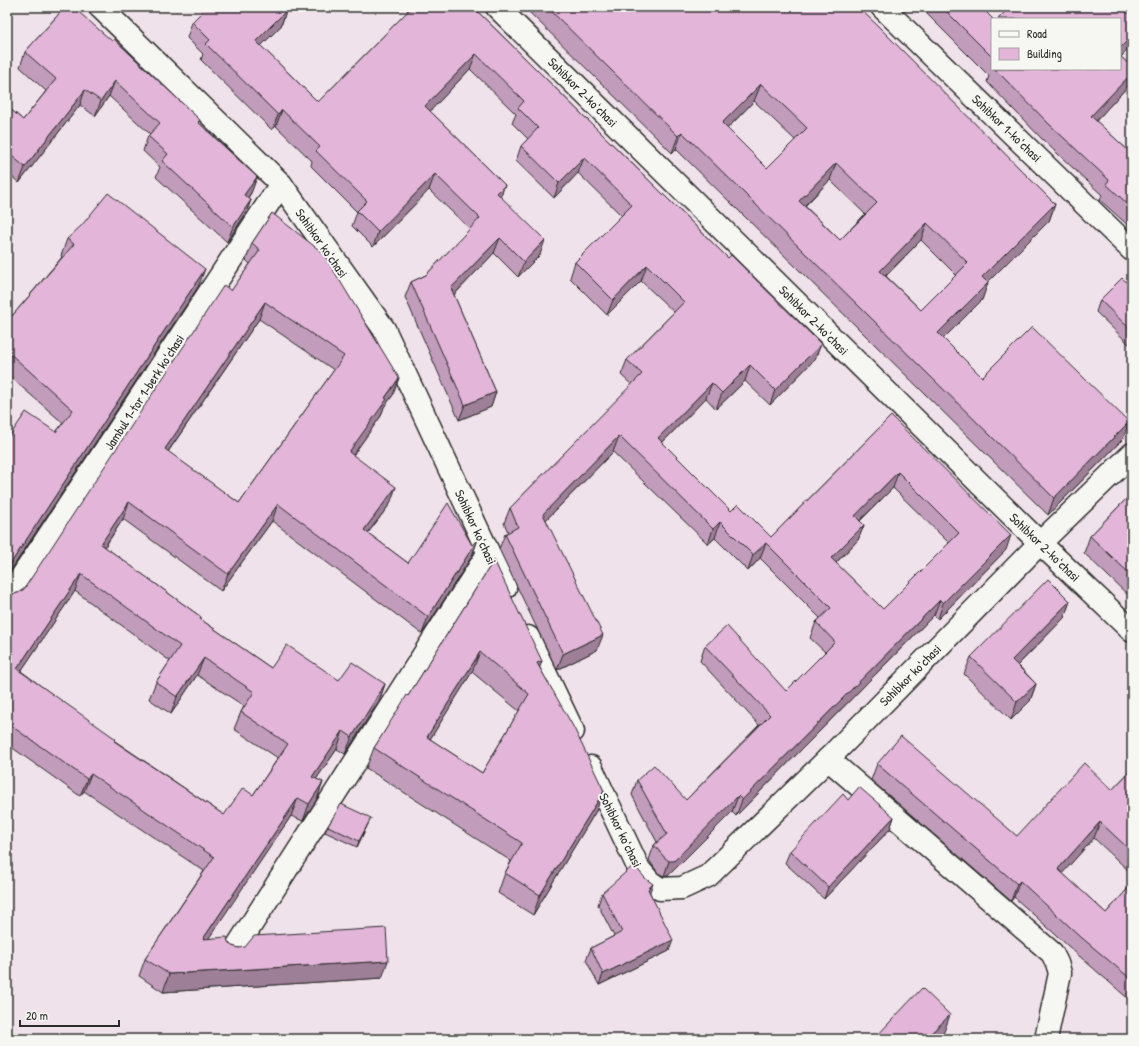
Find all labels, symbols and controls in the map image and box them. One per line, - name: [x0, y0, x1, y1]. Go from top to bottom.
- legend: [991, 18, 1121, 70]
- text: Road: [1027, 25, 1047, 42]
- text: Building: [1027, 45, 1062, 62]
- street label: Sohibkor 2-koʻchasi: [544, 53, 622, 131]
- street label: Sohibkor 1-koʻchasi: [968, 90, 1046, 166]
- street label: Sohibkor koʻchasi: [292, 205, 352, 281]
- street label: Sohibkor 2-koʻchasi: [775, 281, 853, 359]
- street label: Jambul 1-tor 1-berk koʻchasi: [100, 331, 188, 453]
- street label: Sohibkor koʻchasi: [451, 487, 501, 567]
- street label: Sohibkor 2-koʻchasi: [1006, 509, 1084, 585]
- street label: Sohibkor koʻchasi: [875, 640, 945, 710]
- street label: Sohibkor koʻchasi: [595, 790, 647, 870]
- scale bar: [20, 1002, 119, 1028]
- text: 20 m: [26, 1007, 48, 1024]

